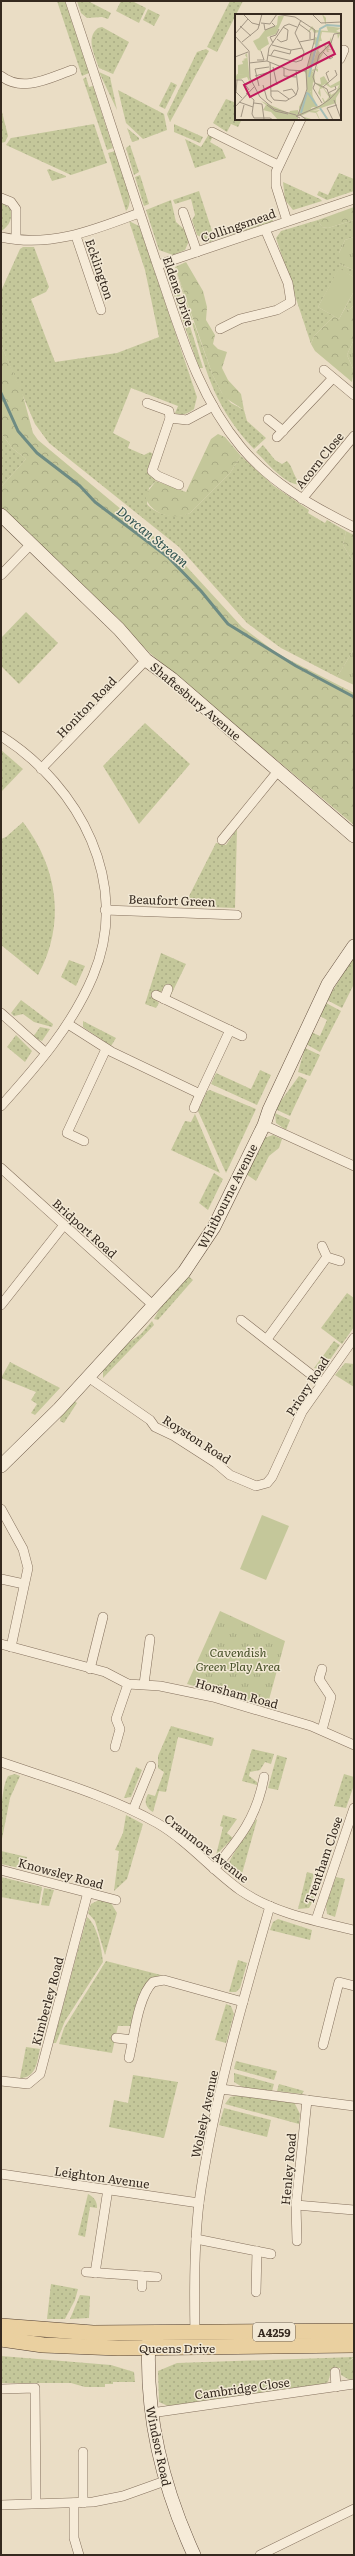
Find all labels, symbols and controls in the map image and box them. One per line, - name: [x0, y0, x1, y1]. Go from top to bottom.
- inset map: [235, 14, 341, 120]
- street label: Collingsmead: [198, 203, 279, 246]
- street label: Ecklington: [81, 236, 119, 302]
- street label: Eldene Drive: [159, 254, 199, 328]
- street label: Acorn Close: [291, 428, 347, 492]
- water label: Dorcan Stream: [113, 501, 193, 571]
- street label: Shaftesbury Avenue: [147, 658, 245, 744]
- street label: Honiton Road: [52, 672, 121, 742]
- street label: Beaufort Green: [128, 889, 216, 911]
- street label: Whitbourne Avenue: [193, 1140, 261, 1252]
- street label: Bridport Road: [49, 1194, 122, 1262]
- street label: Priory Road: [281, 1352, 333, 1419]
- street label: Royston Road: [159, 1410, 235, 1468]
- park label: Cavendish Green Play Area: [196, 1643, 281, 1675]
- street label: Horsham Road: [193, 1673, 281, 1713]
- street label: Cranmore Avenue: [161, 1809, 253, 1887]
- street label: Trentham Close: [300, 1814, 346, 1906]
- street label: Knowsley Road: [16, 1853, 106, 1893]
- street label: Kimberley Road: [26, 1954, 68, 2048]
- street label: Wolsely Avenue: [186, 2068, 222, 2160]
- street label: Henley Road: [276, 2132, 300, 2206]
- street label: Leighton Avenue: [53, 2161, 151, 2193]
- road number: A4259: [253, 2323, 295, 2341]
- street label: Queens Drive: [139, 2339, 215, 2357]
- street label: Cambridge Close: [193, 2372, 291, 2404]
- street label: Windsor Road: [142, 2404, 176, 2488]

